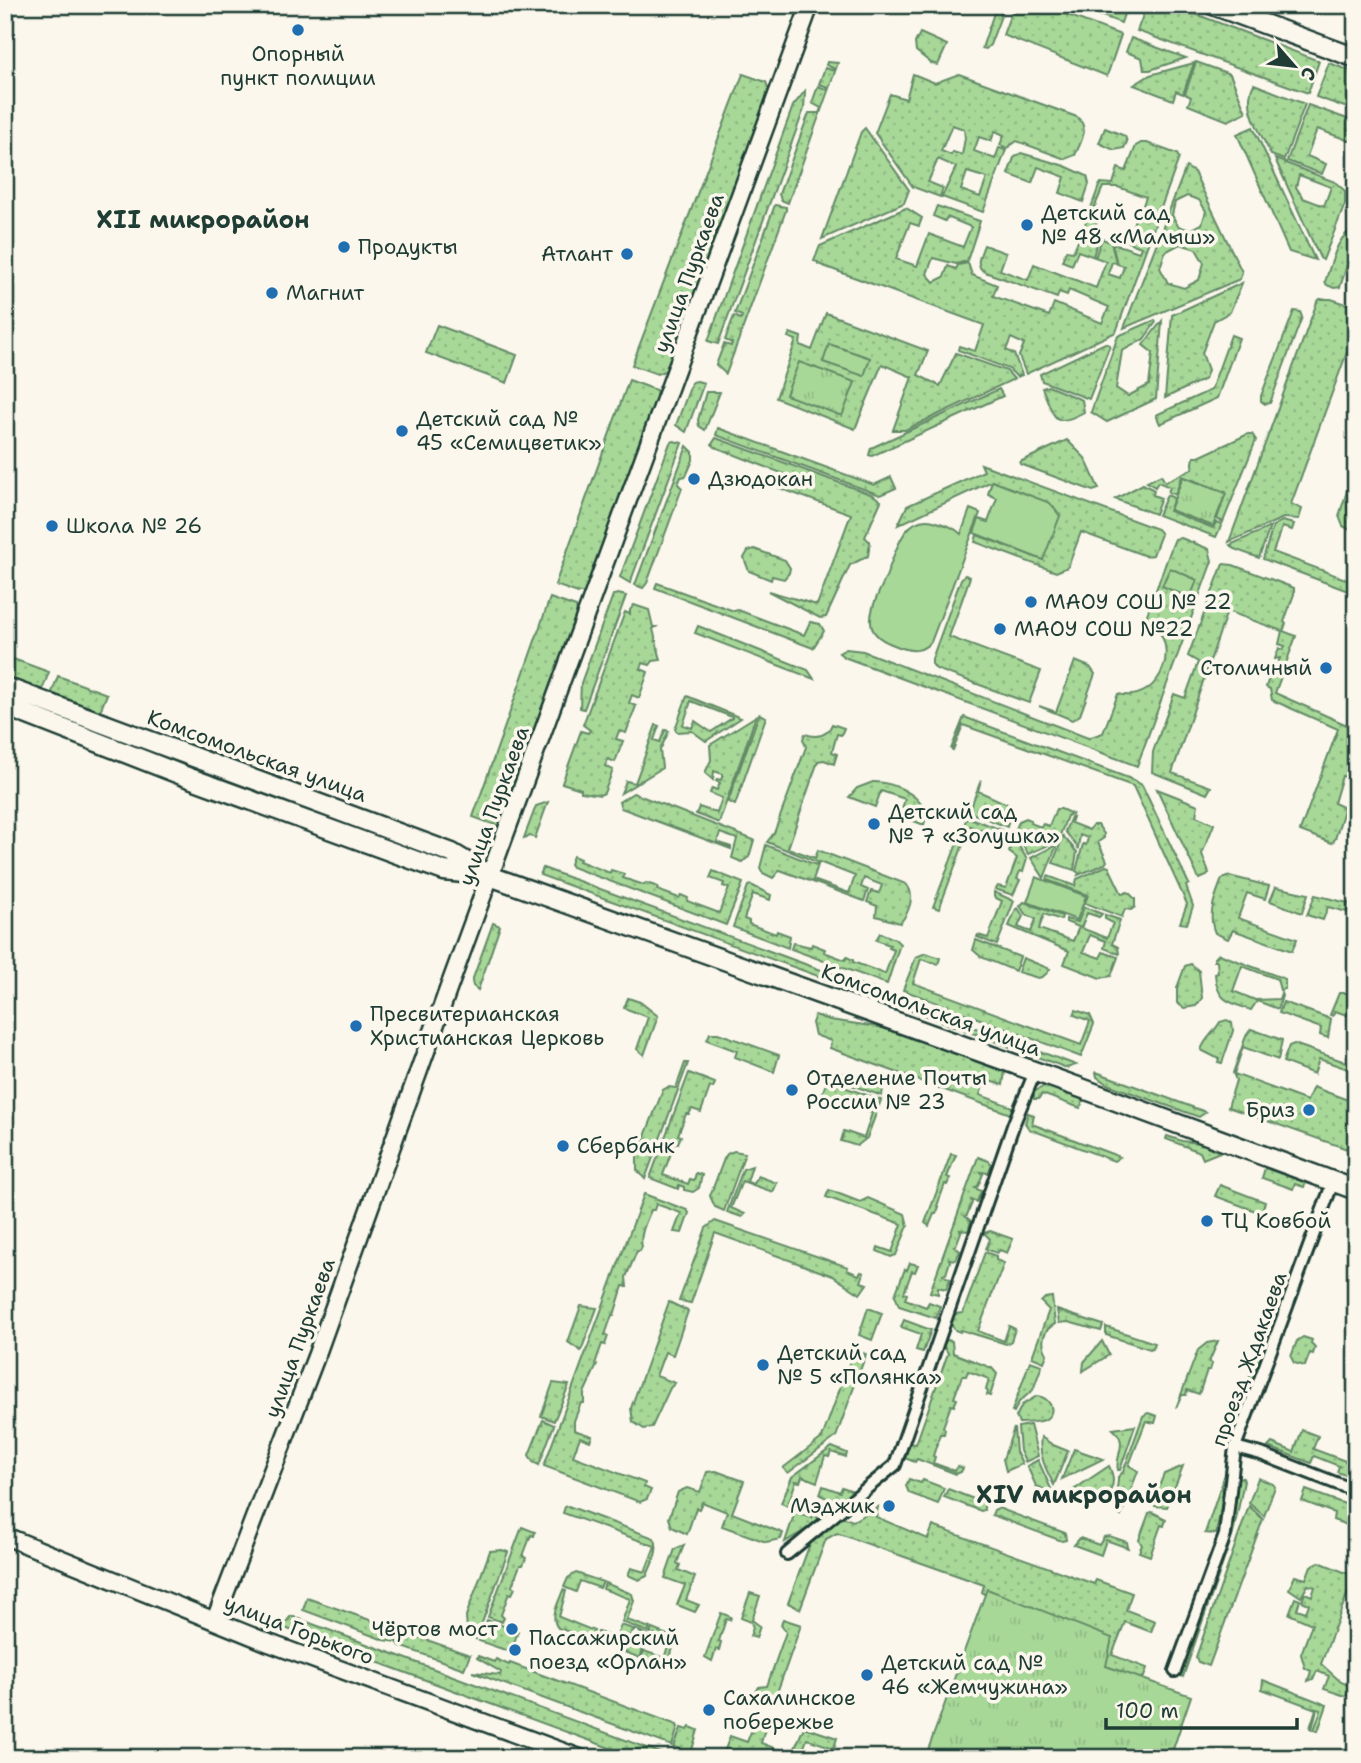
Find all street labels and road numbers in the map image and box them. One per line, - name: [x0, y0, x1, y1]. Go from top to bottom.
- street label: улица Пуркаева: [647, 189, 731, 357]
- street label: Комсомольская улица: [143, 703, 371, 809]
- street label: улица Пуркаева: [452, 722, 536, 890]
- street label: Комсомольская улица: [817, 957, 1045, 1063]
- street label: улица Пуркаева: [258, 1254, 342, 1422]
- street label: проезд Ждакаева: [1204, 1268, 1294, 1450]
- street label: улица Горького: [220, 1589, 378, 1671]

